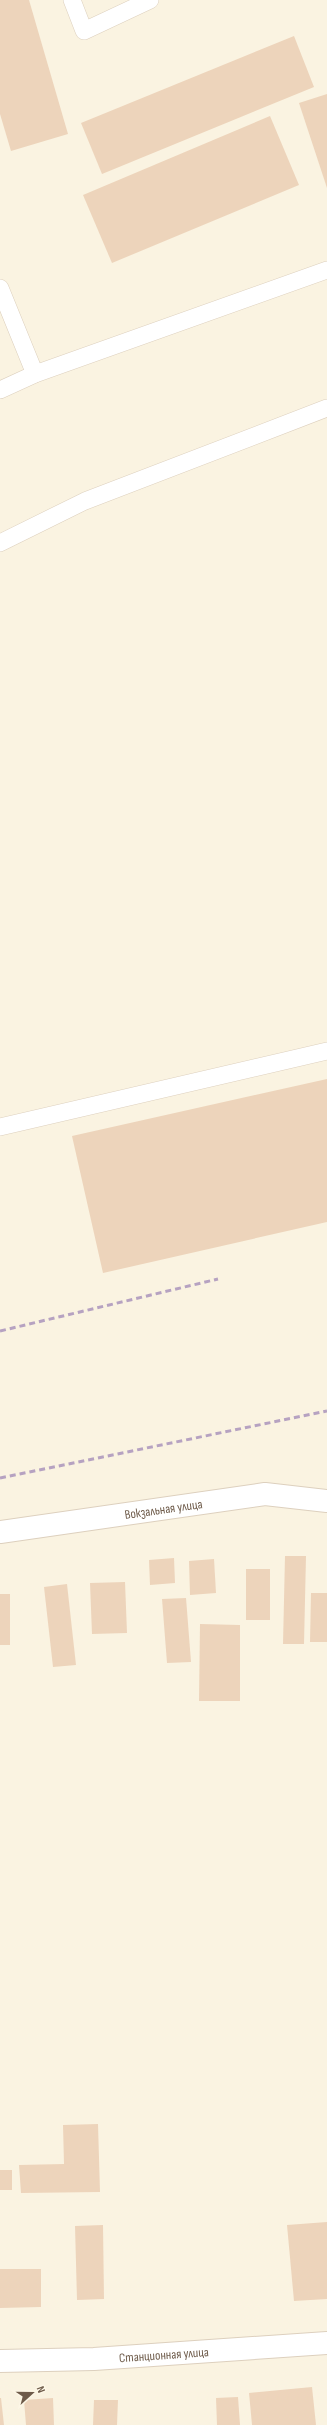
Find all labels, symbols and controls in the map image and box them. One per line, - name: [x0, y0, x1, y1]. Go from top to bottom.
- street label: Вокзальная улица: [124, 1496, 203, 1523]
- street label: Станционная улица: [118, 2344, 209, 2366]
- north arrow: [12, 2373, 52, 2413]
- text: N: [34, 2385, 48, 2395]

